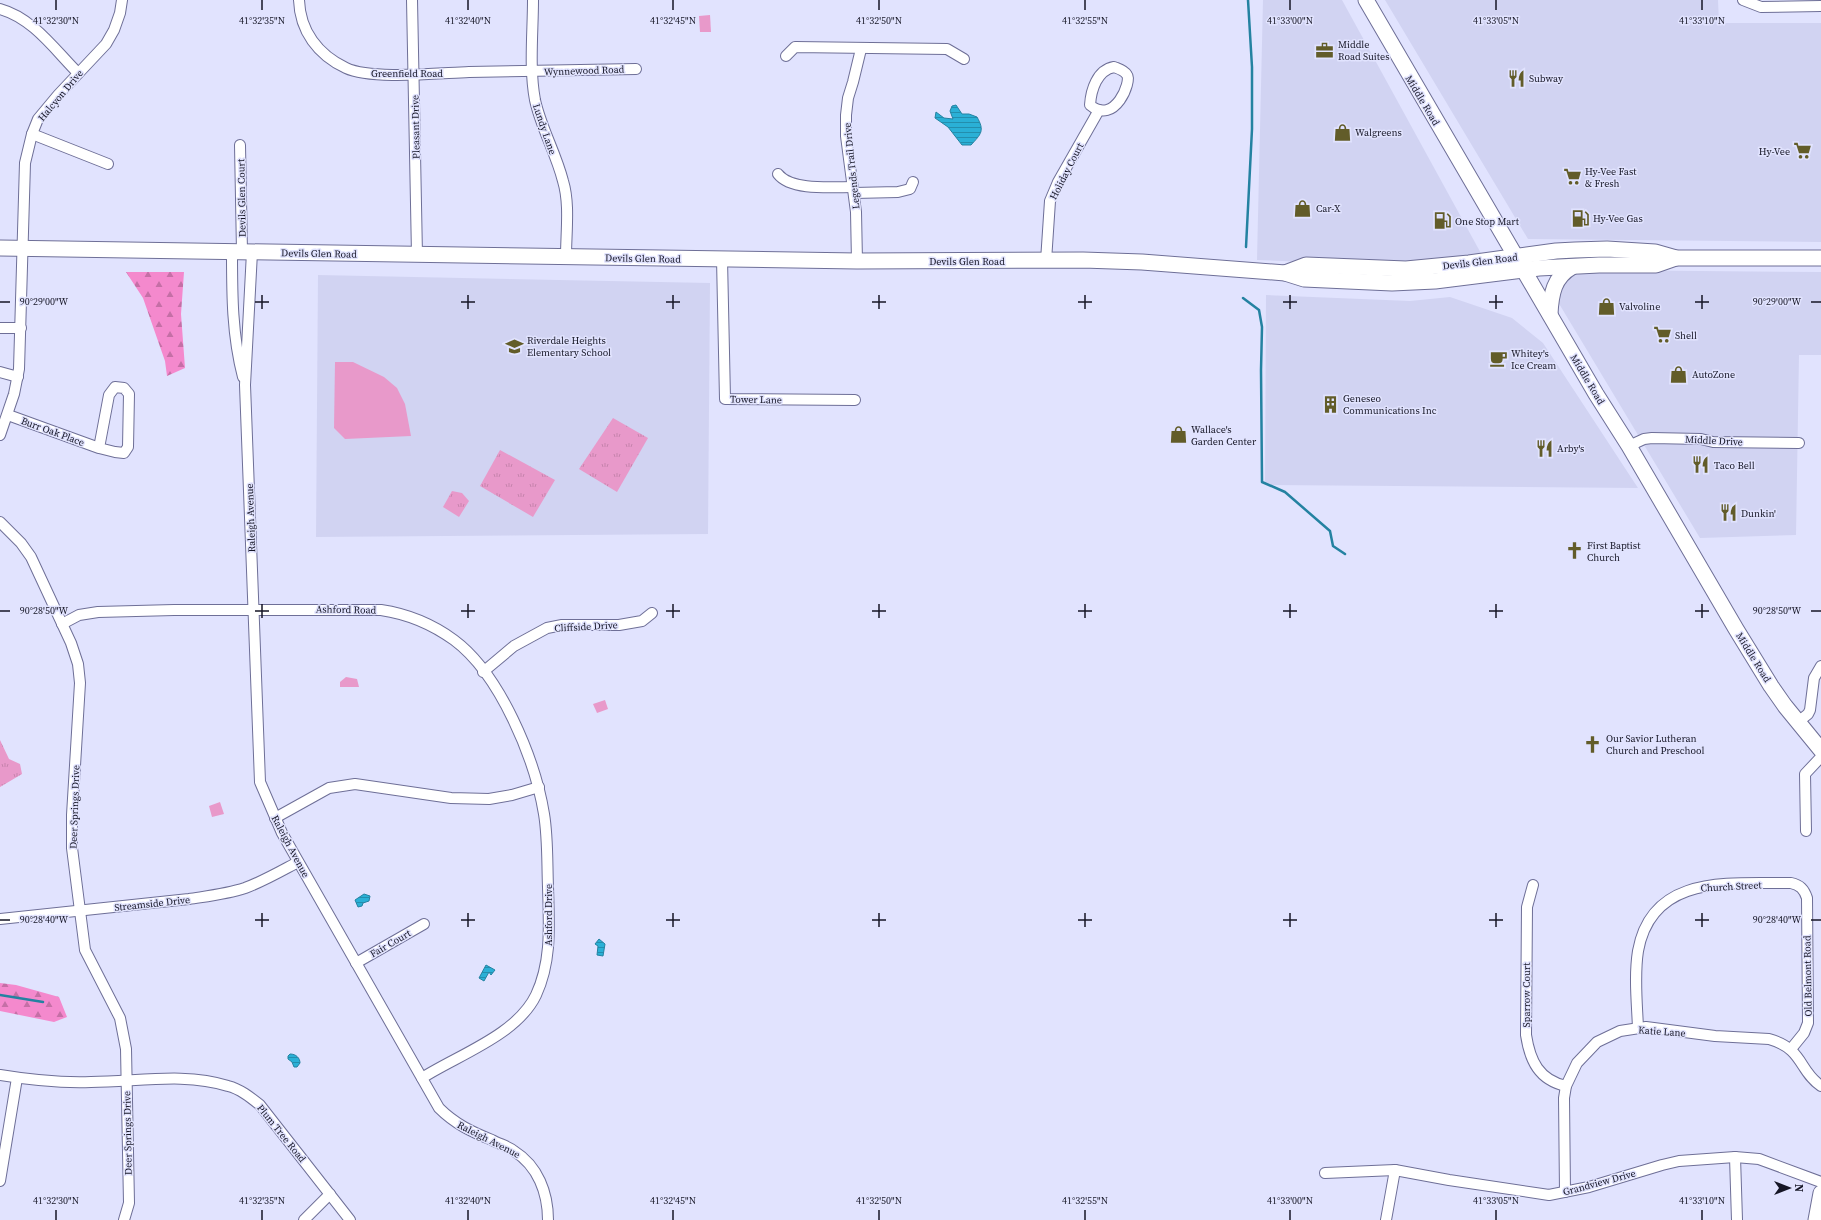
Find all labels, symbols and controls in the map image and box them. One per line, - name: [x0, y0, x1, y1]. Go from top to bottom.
- text: 41°32'30"N: [33, 14, 79, 27]
- text: 41°32'35"N: [239, 14, 285, 27]
- text: 41°32'40"N: [445, 14, 491, 27]
- text: 41°32'45"N: [650, 14, 696, 27]
- text: 41°32'50"N: [856, 14, 902, 27]
- text: 41°32'55"N: [1062, 14, 1108, 27]
- text: 41°33'00"N: [1267, 14, 1313, 27]
- text: 41°33'05"N: [1473, 14, 1519, 27]
- text: 41°33'10"N: [1679, 14, 1725, 27]
- place label: Middle Road Suites: [1338, 38, 1390, 63]
- office icon: Middle Road Suites: [1315, 40, 1335, 60]
- street label: Wynnewood Road: [544, 63, 625, 78]
- street label: Halcyon Drive: [35, 67, 86, 124]
- street label: Greenfield Road: [371, 67, 443, 80]
- restaurant icon: Subway: [1506, 68, 1526, 88]
- place label: Subway: [1529, 72, 1564, 85]
- street label: Middle Road: [1402, 73, 1443, 128]
- street label: Pleasant Drive: [408, 95, 423, 159]
- street label: Lundy Lane: [530, 102, 559, 156]
- street label: Legends Trail Drive: [840, 122, 862, 210]
- shop icon: Walgreens: [1332, 122, 1352, 142]
- place label: Walgreens: [1355, 126, 1402, 139]
- street label: Holiday Court: [1047, 140, 1087, 202]
- supermarket icon: Hy-Vee: [1793, 141, 1813, 161]
- place label: Hy-Vee: [1759, 145, 1790, 158]
- street label: Devils Glen Court: [234, 158, 249, 237]
- place label: Hy-Vee Fast & Fresh: [1585, 165, 1637, 190]
- supermarket icon: Hy-Vee Fast & Fresh: [1562, 167, 1582, 187]
- shop icon: Car-X: [1293, 198, 1313, 218]
- place label: Car-X: [1316, 202, 1341, 215]
- fuel station icon: Hy-Vee Gas: [1570, 208, 1590, 228]
- fuel station icon: One Stop Mart: [1432, 211, 1452, 231]
- place label: Hy-Vee Gas: [1593, 212, 1643, 225]
- place label: One Stop Mart: [1455, 215, 1520, 228]
- street label: Devils Glen Road: [281, 246, 357, 261]
- street label: Devils Glen Road: [1442, 250, 1519, 273]
- street label: Devils Glen Road: [605, 251, 681, 266]
- street label: Devils Glen Road: [929, 255, 1005, 268]
- text: 90°29'00"W: [20, 295, 69, 308]
- text: 90°29'00"W: [1753, 295, 1802, 308]
- shop icon: Valvoline: [1596, 296, 1616, 316]
- place label: Valvoline: [1619, 300, 1660, 313]
- supermarket icon: Shell: [1652, 325, 1672, 345]
- place label: Shell: [1675, 329, 1697, 342]
- place label: Riverdale Heights Elementary School: [527, 334, 611, 359]
- school or university icon: Riverdale Heights Elementary School: [504, 336, 524, 356]
- place label: Whitey's Ice Cream: [1511, 347, 1556, 372]
- cafe icon: Whitey's Ice Cream: [1488, 349, 1508, 369]
- street label: Middle Road: [1567, 352, 1608, 407]
- shop icon: AutoZone: [1669, 364, 1689, 384]
- place label: AutoZone: [1692, 368, 1735, 381]
- place label: Geneseo Communications Inc: [1343, 392, 1437, 417]
- street label: Tower Lane: [730, 393, 782, 406]
- building icon: Geneseo Communications Inc: [1320, 394, 1340, 414]
- street label: Burr Oak Place: [19, 414, 86, 449]
- place label: Wallace's Garden Center: [1191, 423, 1257, 448]
- shop icon: Wallace's Garden Center: [1168, 425, 1188, 445]
- street label: Middle Drive: [1685, 432, 1743, 449]
- restaurant icon: Arby's: [1534, 438, 1554, 458]
- place label: Arby's: [1557, 442, 1584, 455]
- restaurant icon: Taco Bell: [1691, 455, 1711, 475]
- place label: Taco Bell: [1714, 459, 1755, 472]
- street label: Raleigh Avenue: [243, 483, 258, 553]
- restaurant icon: Dunkin': [1718, 503, 1738, 523]
- place label: Dunkin': [1741, 507, 1776, 520]
- place label: First Baptist Church: [1587, 539, 1641, 564]
- church icon: First Baptist Church: [1564, 541, 1584, 561]
- street label: Ashford Road: [316, 602, 377, 617]
- text: 90°28'50"W: [20, 604, 69, 617]
- text: 90°28'50"W: [1753, 604, 1802, 617]
- street label: Cliffside Drive: [554, 618, 618, 635]
- street label: Middle Road: [1733, 630, 1774, 685]
- place label: Our Savior Lutheran Church and Preschool: [1606, 732, 1704, 757]
- church icon: Our Savior Lutheran Church and Preschool: [1583, 734, 1603, 754]
- street label: Deer Springs Drive: [67, 765, 82, 849]
- street label: Raleigh Avenue: [269, 813, 312, 880]
- street label: Church Street: [1700, 878, 1763, 895]
- street label: Ashford Drive: [542, 884, 555, 946]
- street label: Streamside Drive: [114, 893, 191, 914]
- text: 90°28'40"W: [20, 913, 69, 926]
- text: 90°28'40"W: [1753, 913, 1802, 926]
- street label: Fair Court: [367, 926, 414, 960]
- street label: Old Belmont Road: [1800, 935, 1815, 1017]
- street label: Sparrow Court: [1520, 962, 1533, 1027]
- street label: Katie Lane: [1638, 1023, 1686, 1040]
- street label: Deer Springs Drive: [120, 1091, 135, 1175]
- street label: Plum Tree Road: [254, 1102, 309, 1165]
- street label: Raleigh Avenue: [455, 1118, 522, 1161]
- street label: Grandview Drive: [1561, 1167, 1637, 1198]
- north arrow: [1769, 1168, 1809, 1208]
- text: N: [1791, 1184, 1806, 1192]
- text: 41°32'30"N: [33, 1194, 79, 1207]
- text: 41°32'35"N: [239, 1194, 285, 1207]
- text: 41°32'40"N: [445, 1194, 491, 1207]
- text: 41°32'45"N: [650, 1194, 696, 1207]
- text: 41°32'50"N: [856, 1194, 902, 1207]
- text: 41°32'55"N: [1062, 1194, 1108, 1207]
- text: 41°33'00"N: [1267, 1194, 1313, 1207]
- text: 41°33'05"N: [1473, 1194, 1519, 1207]
- text: 41°33'10"N: [1679, 1194, 1725, 1207]

